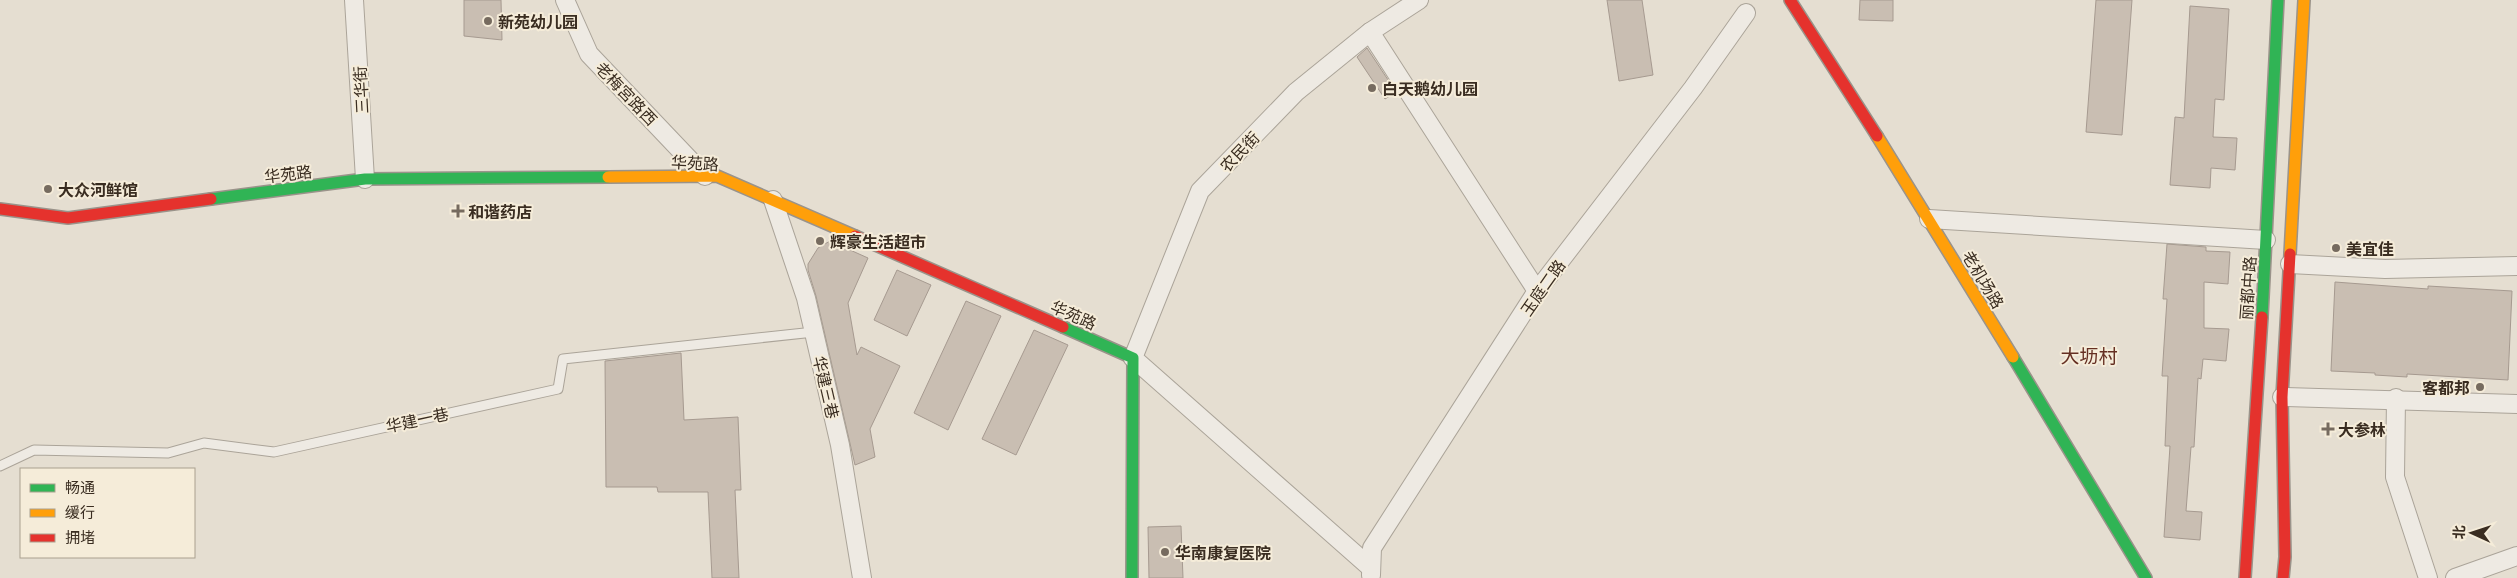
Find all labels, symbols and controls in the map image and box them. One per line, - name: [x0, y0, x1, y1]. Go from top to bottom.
- place label: 新苑幼儿园: [498, 9, 578, 33]
- marker: 新苑幼儿园: [482, 15, 494, 27]
- street label: 老梅宮路西: [591, 56, 663, 130]
- street label: 三华街: [347, 65, 373, 115]
- place label: 白天鹅幼儿园: [1382, 76, 1478, 100]
- marker: 白天鹅幼儿园: [1366, 82, 1378, 94]
- street label: 农民街: [1214, 125, 1264, 177]
- street label: 华苑路: [670, 149, 720, 175]
- street label: 华苑路: [263, 158, 313, 188]
- place label: 大众河鲜馆: [58, 177, 138, 201]
- marker: 大众河鲜馆: [42, 183, 54, 195]
- place label: 和谐药店: [468, 199, 532, 223]
- marker: 和谐药店: [452, 205, 464, 217]
- place label: 辉豪生活超市: [830, 229, 926, 253]
- marker: 辉豪生活超市: [814, 235, 826, 247]
- place label: 美宜佳: [2346, 236, 2394, 260]
- marker: 美宜佳: [2330, 242, 2342, 254]
- street label: 老机场路: [1957, 245, 2011, 313]
- street label: 玉庭二路: [1514, 254, 1570, 320]
- street label: 丽都中路: [2233, 255, 2261, 321]
- street label: 华苑路: [1047, 293, 1101, 335]
- district label: 大坜村: [2060, 341, 2118, 368]
- street label: 华建三巷: [808, 353, 846, 421]
- place label: 客都邦: [2422, 375, 2470, 399]
- marker: 客都邦: [2474, 381, 2486, 393]
- street label: 华建一巷: [383, 401, 451, 437]
- place label: 大参林: [2338, 417, 2386, 441]
- marker: 大参林: [2322, 423, 2334, 435]
- legend: [20, 468, 195, 558]
- text: 畅通: [65, 476, 95, 497]
- text: 缓行: [65, 501, 95, 522]
- north arrow: [2447, 508, 2497, 558]
- text: 北: [2448, 525, 2468, 540]
- text: 拥堵: [65, 526, 95, 547]
- place label: 华南康复医院: [1175, 540, 1271, 564]
- marker: 华南康复医院: [1159, 546, 1171, 558]

